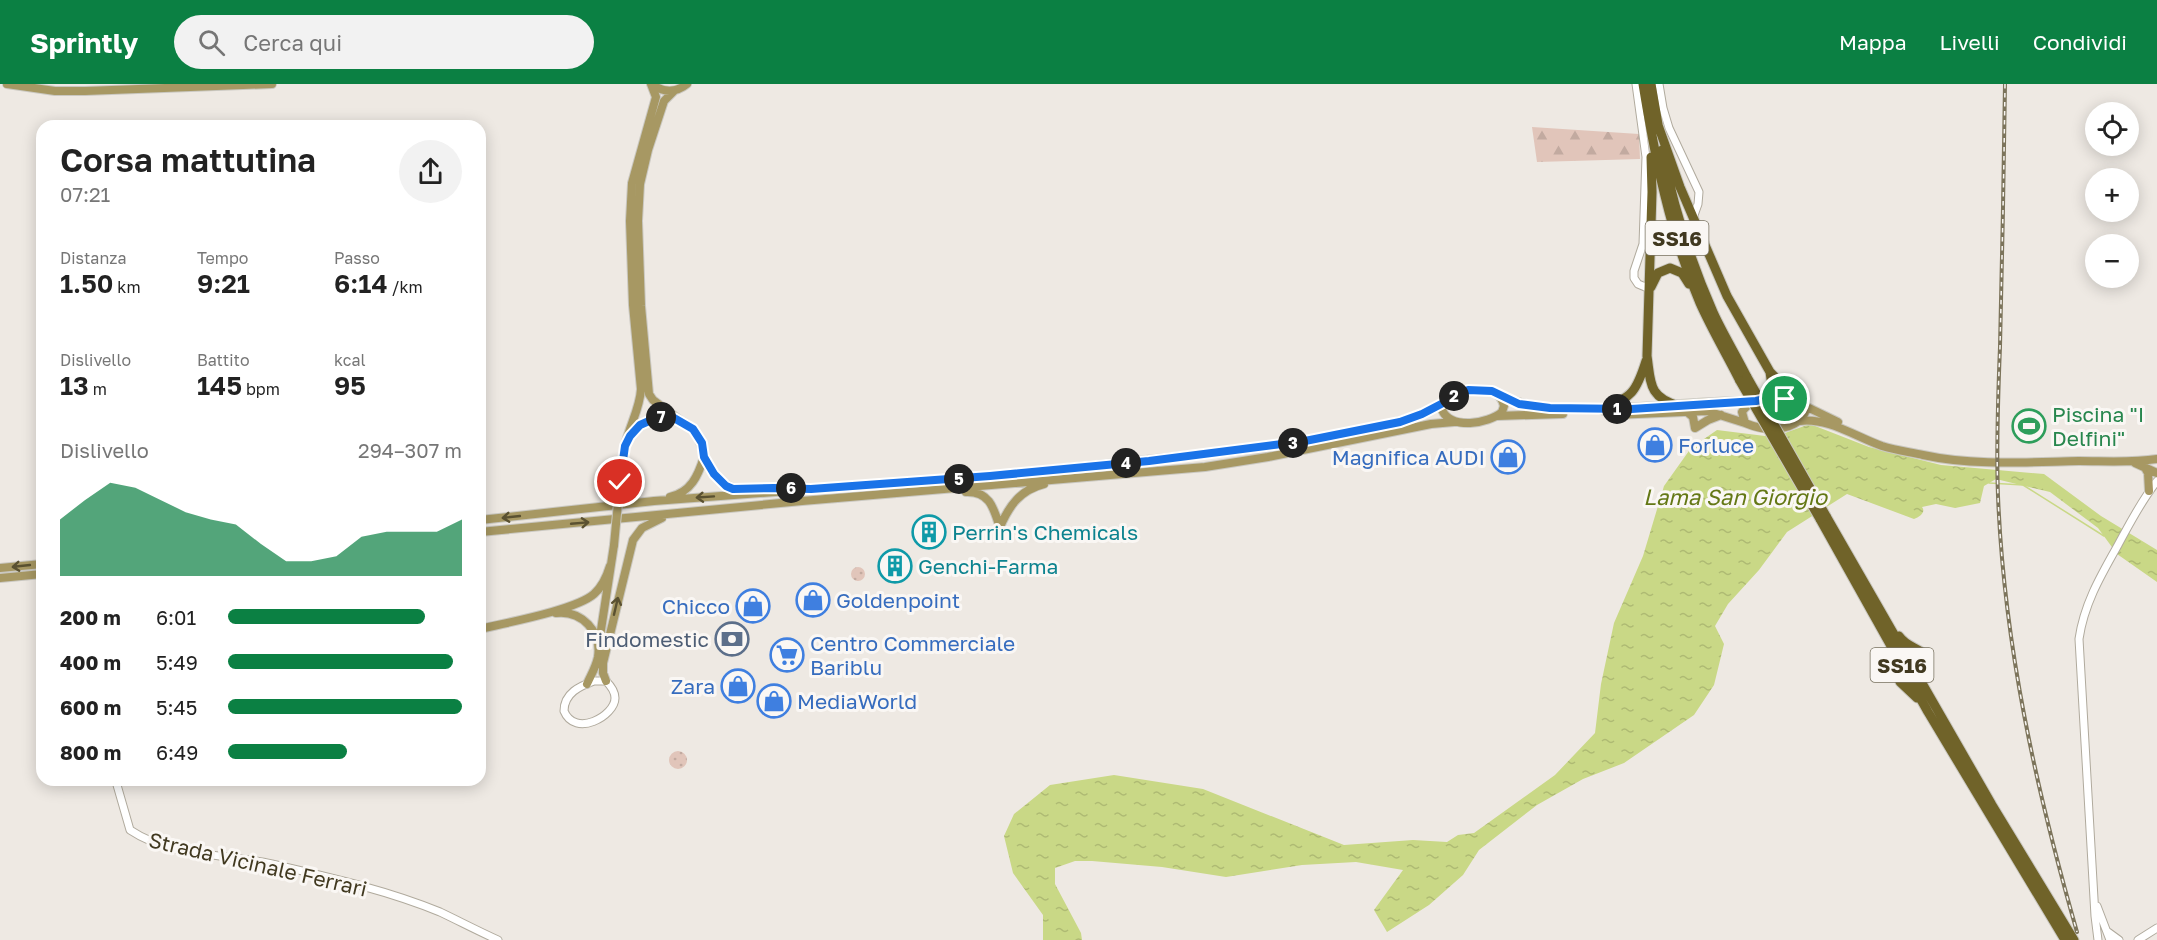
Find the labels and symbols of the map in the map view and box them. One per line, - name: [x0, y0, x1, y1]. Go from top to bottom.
- road number: SS16: [1646, 221, 1708, 255]
- pin: [1759, 373, 1810, 424]
- pin: 2: [1439, 381, 1469, 411]
- pin: 1: [1602, 394, 1632, 424]
- place label: Piscina "I Delfini": [2052, 401, 2144, 451]
- pin: 7: [646, 402, 676, 432]
- sports icon: Piscina "I Delfini": [2011, 408, 2047, 444]
- shop icon: Forluce: [1637, 427, 1673, 463]
- pin: 3: [1278, 428, 1308, 458]
- place label: Forluce: [1678, 432, 1754, 458]
- shop icon: Magnifica AUDI: [1490, 439, 1526, 475]
- place label: Magnifica AUDI: [1332, 444, 1485, 470]
- pin: 4: [1111, 448, 1141, 478]
- pin: [594, 456, 645, 507]
- pin: 5: [944, 464, 974, 494]
- pin: 6: [776, 473, 806, 503]
- water label: Lama San Giorgio: [1643, 483, 1829, 510]
- one-way arrow: [696, 492, 716, 503]
- one-way arrow: [502, 512, 522, 523]
- building icon: Perrin's Chemicals: [911, 514, 947, 550]
- one-way arrow: [570, 517, 590, 528]
- place label: Perrin's Chemicals: [952, 519, 1138, 545]
- building icon: Genchi-Farma: [877, 548, 913, 584]
- place label: Genchi-Farma: [918, 553, 1058, 579]
- one-way arrow: [12, 561, 31, 572]
- shop icon: Goldenpoint: [795, 582, 831, 618]
- place label: Goldenpoint: [836, 587, 960, 613]
- shop icon: Chicco: [735, 588, 771, 624]
- place label: Chicco: [662, 593, 730, 619]
- one-way arrow: [611, 597, 623, 616]
- bank icon: Findomestic: [714, 621, 750, 657]
- place label: Findomestic: [585, 626, 709, 652]
- place label: Centro Commerciale Bariblu: [810, 630, 1015, 680]
- supermarket icon: Centro Commerciale Bariblu: [769, 637, 805, 673]
- road number: SS16: [1870, 648, 1934, 682]
- shop icon: Zara: [720, 668, 756, 704]
- place label: Zara: [671, 673, 715, 699]
- shop icon: MediaWorld: [756, 683, 792, 719]
- place label: MediaWorld: [797, 688, 917, 714]
- street label: Strada Vicinale Ferrari: [146, 826, 370, 902]

